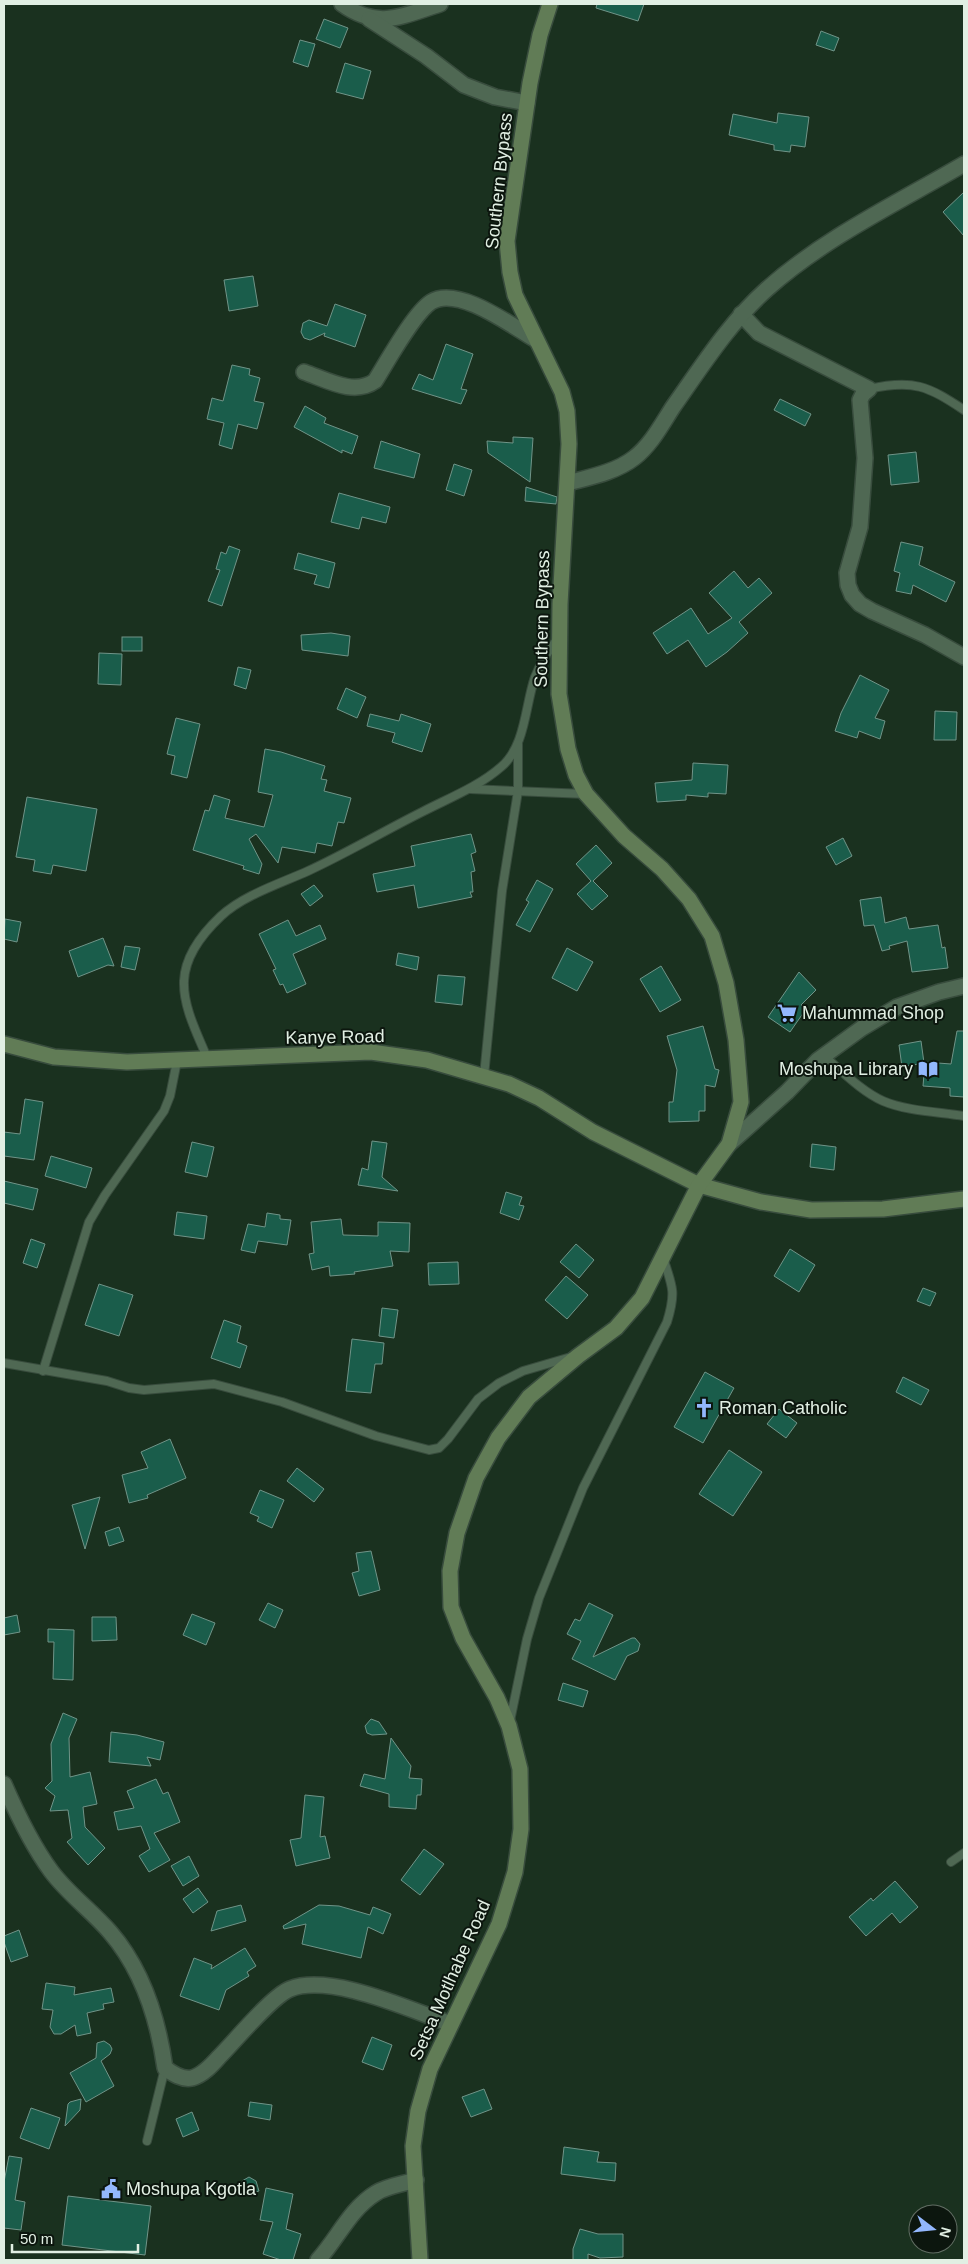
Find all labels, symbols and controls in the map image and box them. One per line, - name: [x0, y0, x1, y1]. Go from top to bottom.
- street label: Southern Bypass: [482, 112, 516, 250]
- street label: Southern Bypass: [531, 550, 553, 688]
- supermarket icon: Mahummad Shop: [776, 1002, 798, 1024]
- place label: Mahummad Shop: [802, 1003, 944, 1023]
- street label: Kanye Road: [285, 1026, 385, 1048]
- library icon: Moshupa Library: [917, 1058, 939, 1080]
- place label: Moshupa Library: [779, 1059, 913, 1079]
- church icon: Roman Catholic: [693, 1397, 715, 1419]
- place label: Roman Catholic: [719, 1398, 847, 1418]
- street label: Setsa Motlhabe Road: [406, 1897, 494, 2063]
- public building icon: Moshupa Kgotla: [100, 2178, 122, 2200]
- place label: Moshupa Kgotla: [126, 2179, 257, 2199]
- north arrow: [908, 2204, 958, 2254]
- scale bar: [12, 2222, 139, 2254]
- text: N: [936, 2226, 955, 2240]
- text: 50 m: [20, 2230, 53, 2247]

